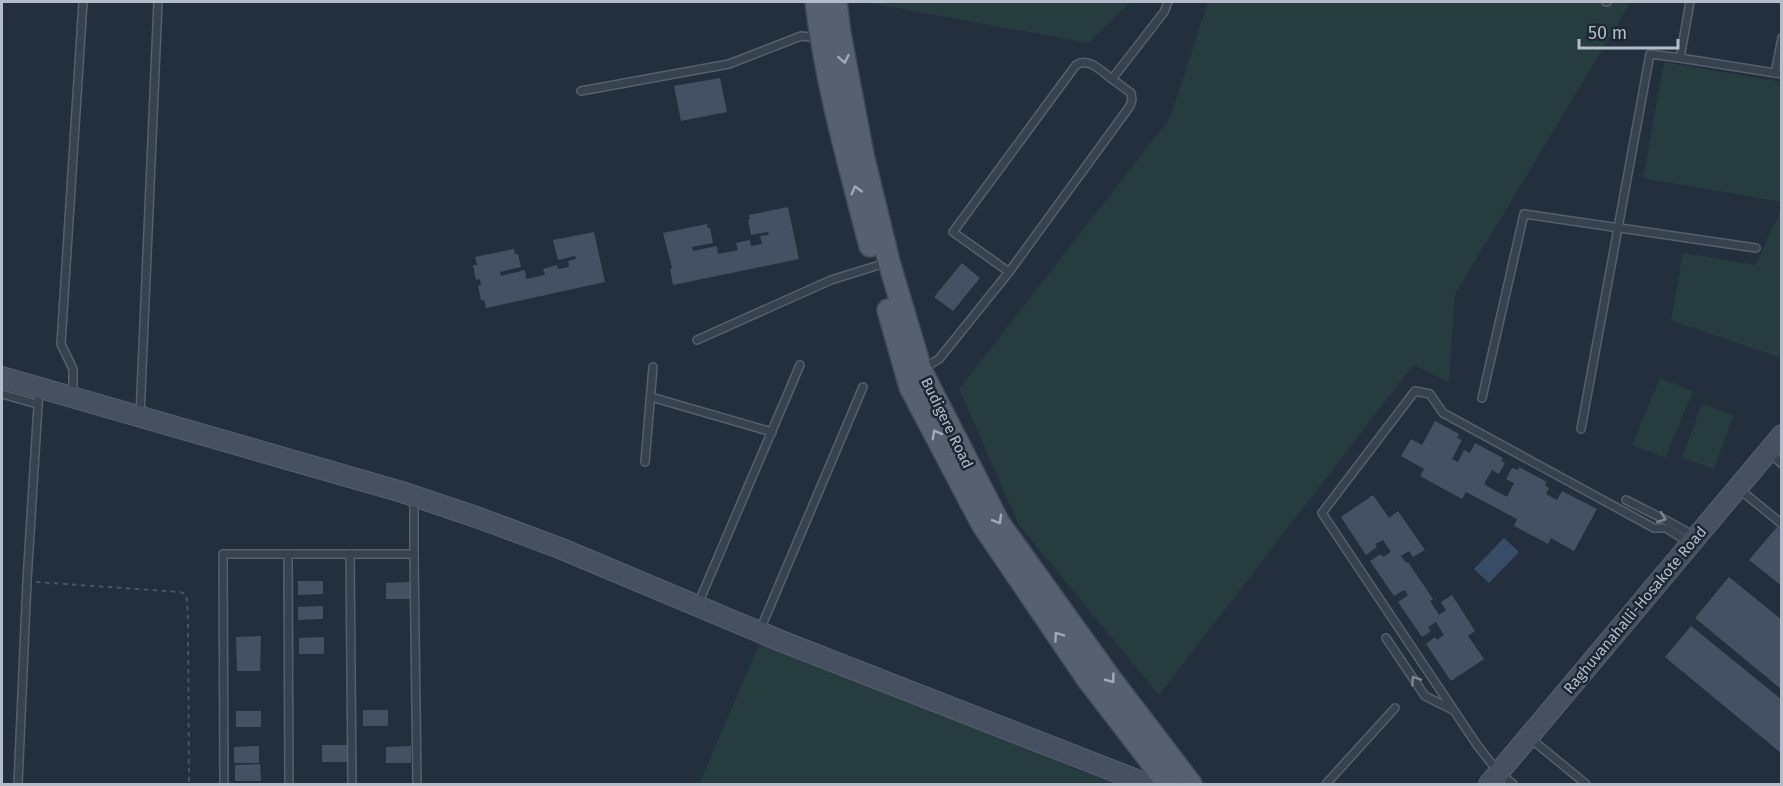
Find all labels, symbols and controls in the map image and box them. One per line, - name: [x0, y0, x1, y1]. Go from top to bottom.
- scale bar: [1579, 12, 1678, 50]
- text: 50 m: [1588, 22, 1627, 44]
- one-way arrow: [837, 54, 850, 64]
- one-way arrow: [850, 185, 863, 195]
- street label: Budigere Road: [917, 375, 977, 471]
- one-way arrow: [931, 429, 943, 440]
- one-way arrow: [1656, 510, 1666, 523]
- one-way arrow: [990, 514, 1002, 524]
- street label: Raghuvanahalli-Hosakote Road: [1560, 523, 1710, 697]
- one-way arrow: [1054, 632, 1065, 643]
- one-way arrow: [1104, 672, 1115, 683]
- one-way arrow: [1411, 676, 1422, 687]

